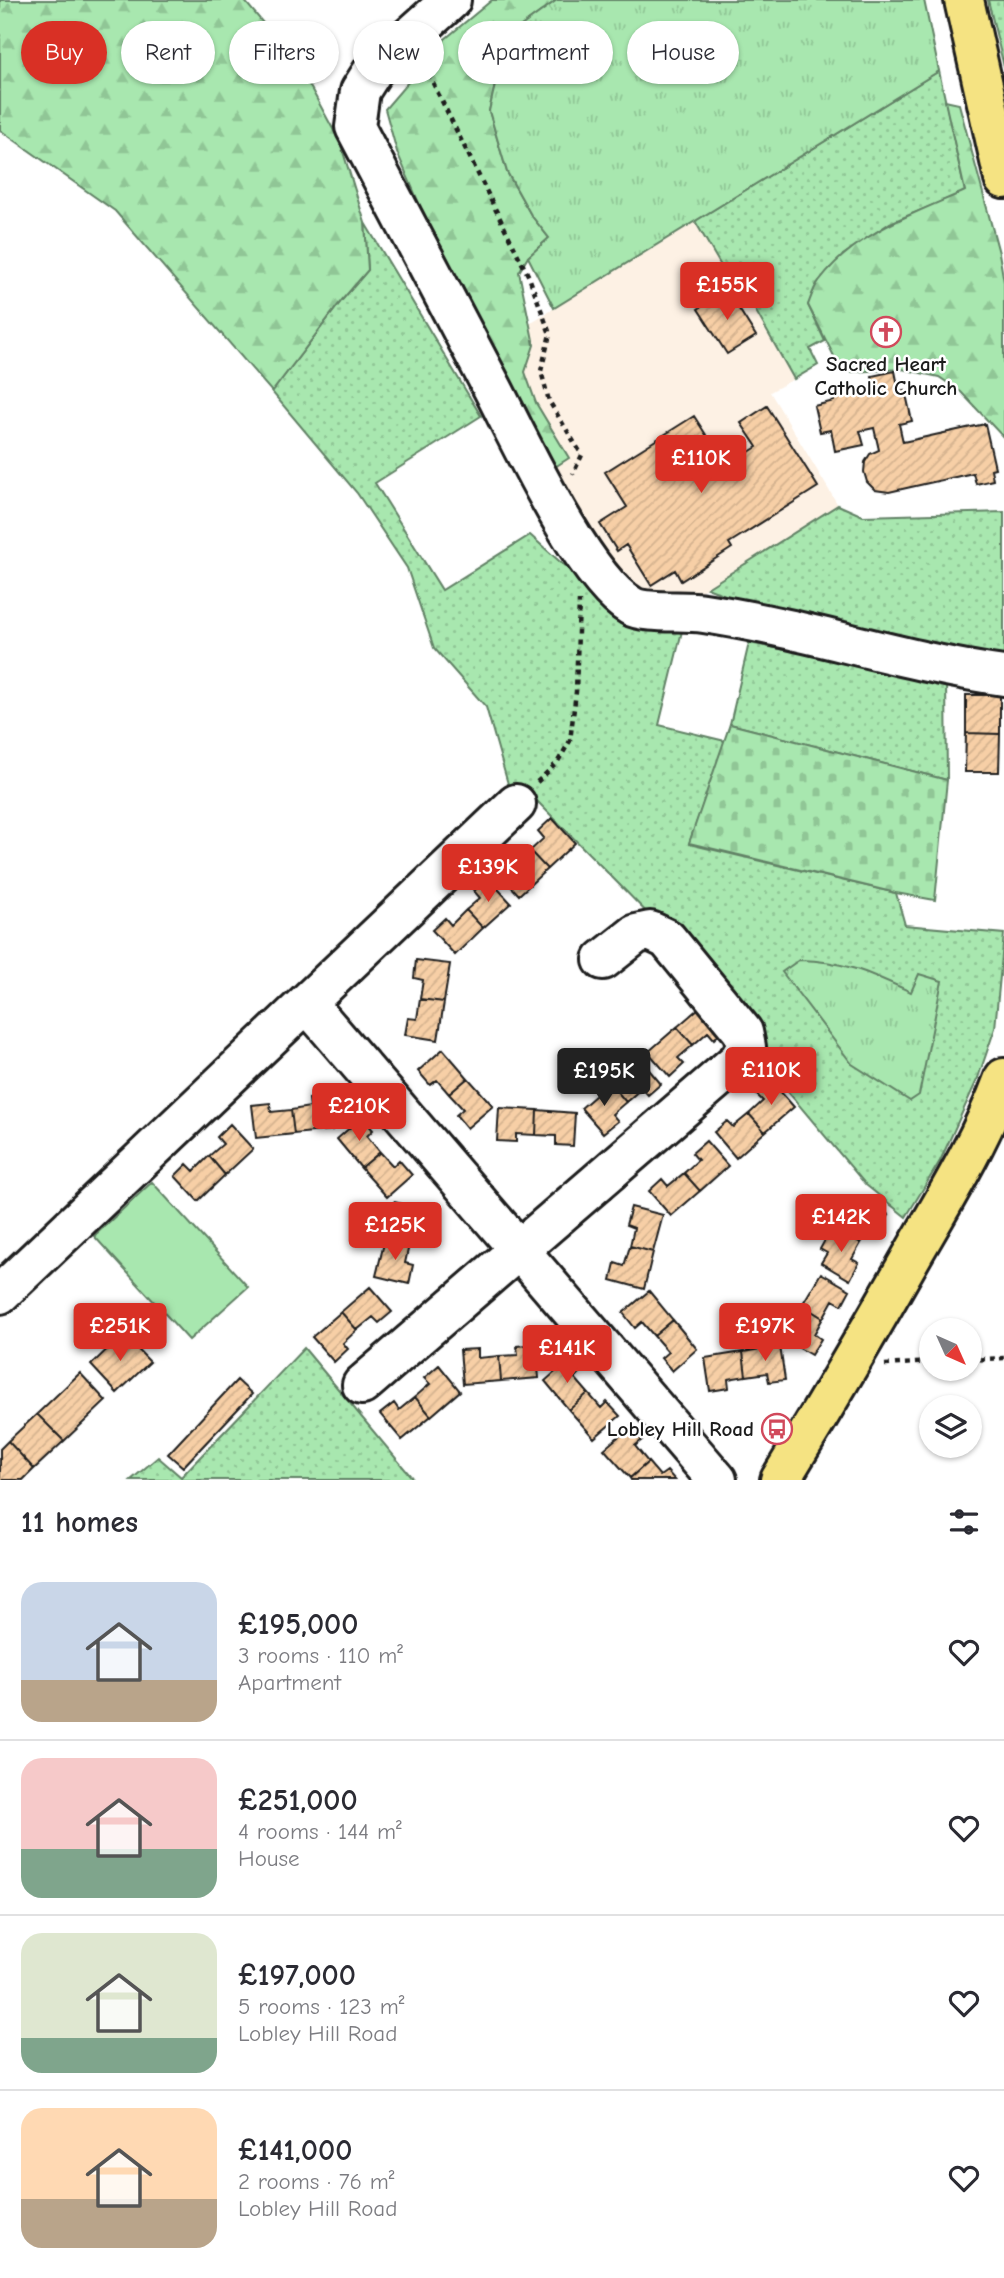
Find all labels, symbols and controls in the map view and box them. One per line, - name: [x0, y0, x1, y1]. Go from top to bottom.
- chip: Buy: [21, 21, 107, 84]
- chip: Rent: [121, 21, 215, 84]
- chip: Filters: [229, 21, 339, 84]
- chip: New: [353, 21, 444, 84]
- chip: Apartment: [458, 21, 613, 84]
- chip: House: [627, 21, 739, 84]
- pin: £155K: [678, 262, 776, 322]
- text: £155K: [696, 271, 758, 298]
- church icon: Sacred Heart Catholic Church: [869, 315, 903, 349]
- place label: Sacred Heart Catholic Church: [815, 352, 957, 400]
- pin: £110K: [652, 435, 750, 495]
- text: £110K: [671, 444, 731, 471]
- pin: £139K: [439, 844, 537, 904]
- text: £139K: [458, 853, 518, 880]
- pin: £195K: [555, 1048, 653, 1108]
- pin: £110K: [722, 1048, 820, 1107]
- text: £110K: [741, 1056, 801, 1083]
- text: £195K: [573, 1057, 635, 1084]
- pin: £210K: [310, 1084, 408, 1143]
- text: £210K: [328, 1092, 390, 1119]
- pin: £142K: [792, 1194, 890, 1254]
- pin: £125K: [346, 1202, 444, 1262]
- text: £142K: [811, 1203, 871, 1230]
- text: £125K: [365, 1211, 425, 1238]
- pin: £251K: [71, 1304, 169, 1363]
- pin: £197K: [716, 1304, 814, 1363]
- text: £251K: [90, 1312, 150, 1339]
- text: £197K: [735, 1312, 795, 1339]
- north arrow: [919, 1318, 982, 1381]
- map controls: [919, 1318, 982, 1458]
- pin: £141K: [518, 1326, 616, 1385]
- text: £141K: [539, 1334, 595, 1361]
- button: layers: [919, 1395, 982, 1458]
- bus stop icon: Lobley Hill Road: [760, 1412, 794, 1446]
- place label: Lobley Hill Road: [607, 1417, 754, 1441]
- icon: filters: [945, 1503, 983, 1541]
- text: 11 homes: [21, 1505, 138, 1540]
- text: £195,000: [238, 1607, 358, 1642]
- icon: home: [77, 1610, 161, 1694]
- icon: heart: [945, 1633, 983, 1671]
- text: 3 rooms · 110 m²: [238, 1642, 403, 1669]
- text: Apartment: [238, 1669, 341, 1696]
- text: £251,000: [238, 1783, 358, 1818]
- icon: home: [77, 1786, 161, 1870]
- icon: heart: [945, 1809, 983, 1847]
- text: 4 rooms · 144 m²: [238, 1818, 402, 1845]
- text: House: [238, 1845, 300, 1872]
- text: £197,000: [238, 1958, 356, 1993]
- icon: home: [77, 1961, 161, 2045]
- icon: heart: [945, 1984, 983, 2022]
- text: 5 rooms · 123 m²: [238, 1993, 404, 2020]
- text: Lobley Hill Road: [238, 2020, 397, 2047]
- text: £141,000: [238, 2133, 352, 2168]
- icon: home: [77, 2136, 161, 2220]
- icon: heart: [945, 2159, 983, 2197]
- text: 2 rooms · 76 m²: [238, 2168, 394, 2195]
- text: Lobley Hill Road: [238, 2195, 397, 2222]

